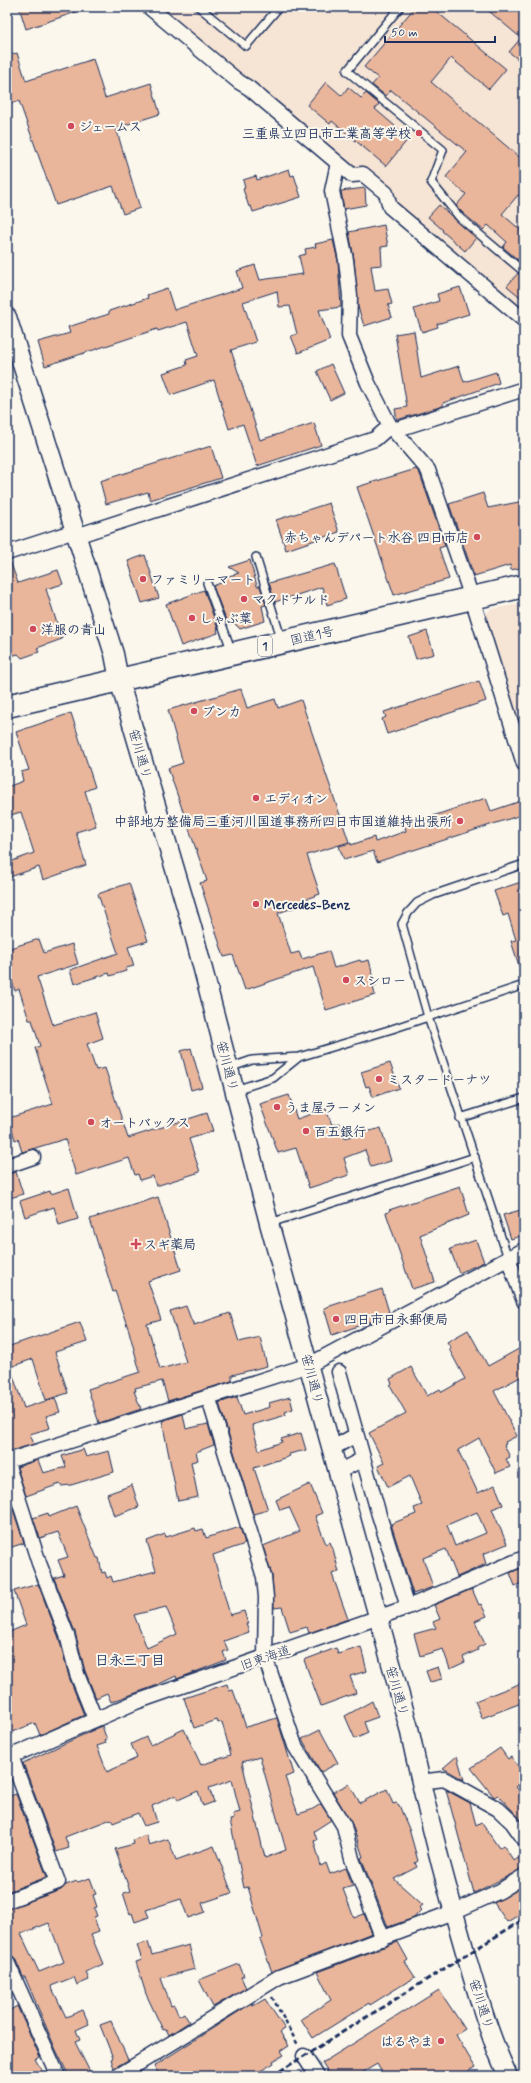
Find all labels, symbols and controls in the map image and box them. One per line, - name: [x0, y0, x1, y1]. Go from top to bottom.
- scale bar: [385, 18, 495, 44]
- text: 50 m: [391, 25, 418, 41]
- place label: ジェームス: [79, 119, 142, 136]
- marker: ジェームス: [66, 121, 76, 131]
- place label: 三重県立四日市工業高等学校: [242, 126, 411, 143]
- marker: 三重県立四日市工業高等学校: [414, 128, 424, 138]
- place label: 赤ちゃんデパート水谷 四日市店: [284, 530, 469, 547]
- marker: 赤ちゃんデパート水谷 四日市店: [472, 532, 482, 542]
- place label: ファミリーマート: [151, 572, 256, 589]
- marker: ファミリーマート: [138, 574, 148, 584]
- place label: マクドナルド: [252, 592, 329, 609]
- marker: マクドナルド: [239, 594, 249, 604]
- place label: しゃぶ葉: [200, 611, 252, 628]
- marker: しゃぶ葉: [187, 613, 197, 623]
- place label: 洋服の青山: [41, 622, 106, 639]
- street label: 国道1号: [289, 623, 336, 650]
- marker: 洋服の青山: [28, 624, 38, 634]
- road number: 1: [258, 636, 272, 656]
- place label: ブンカ: [202, 704, 241, 721]
- marker: ブンカ: [189, 706, 199, 716]
- street label: 笹川通り: [124, 727, 155, 782]
- place label: エディオン: [264, 791, 328, 808]
- marker: エディオン: [251, 793, 261, 803]
- place label: 中部地方整備局三重河川国道事務所四日市国道維持出張所: [114, 814, 452, 831]
- marker: 中部地方整備局三重河川国道事務所四日市国道維持出張所: [455, 816, 465, 826]
- place label: Mercedes-Benz: [264, 897, 351, 914]
- marker: Mercedes-Benz: [251, 899, 261, 909]
- place label: スシロー: [354, 973, 406, 990]
- marker: スシロー: [341, 975, 351, 985]
- street label: 笹川通り: [212, 1039, 241, 1094]
- place label: ミスタードーナツ: [387, 1072, 491, 1089]
- marker: ミスタードーナツ: [374, 1074, 384, 1084]
- place label: うま屋ラーメン: [285, 1100, 376, 1117]
- marker: うま屋ラーメン: [272, 1102, 282, 1112]
- place label: オートバックス: [99, 1115, 190, 1132]
- marker: オートバックス: [86, 1117, 96, 1127]
- place label: 百五銀行: [314, 1124, 366, 1141]
- marker: 百五銀行: [301, 1126, 311, 1136]
- place label: スギ薬局: [144, 1237, 196, 1254]
- marker: スギ薬局: [131, 1239, 141, 1249]
- place label: 四日市日永郵便局: [344, 1312, 448, 1329]
- marker: 四日市日永郵便局: [331, 1314, 341, 1324]
- street label: 笹川通り: [297, 1352, 326, 1407]
- street label: 旧東海道: [238, 1642, 293, 1675]
- district label: 日永三丁目: [95, 1652, 165, 1670]
- street label: 笹川通り: [381, 1664, 412, 1719]
- street label: 笹川通り: [464, 1977, 497, 2032]
- place label: はるやま: [381, 2034, 433, 2051]
- marker: はるやま: [436, 2036, 446, 2046]

